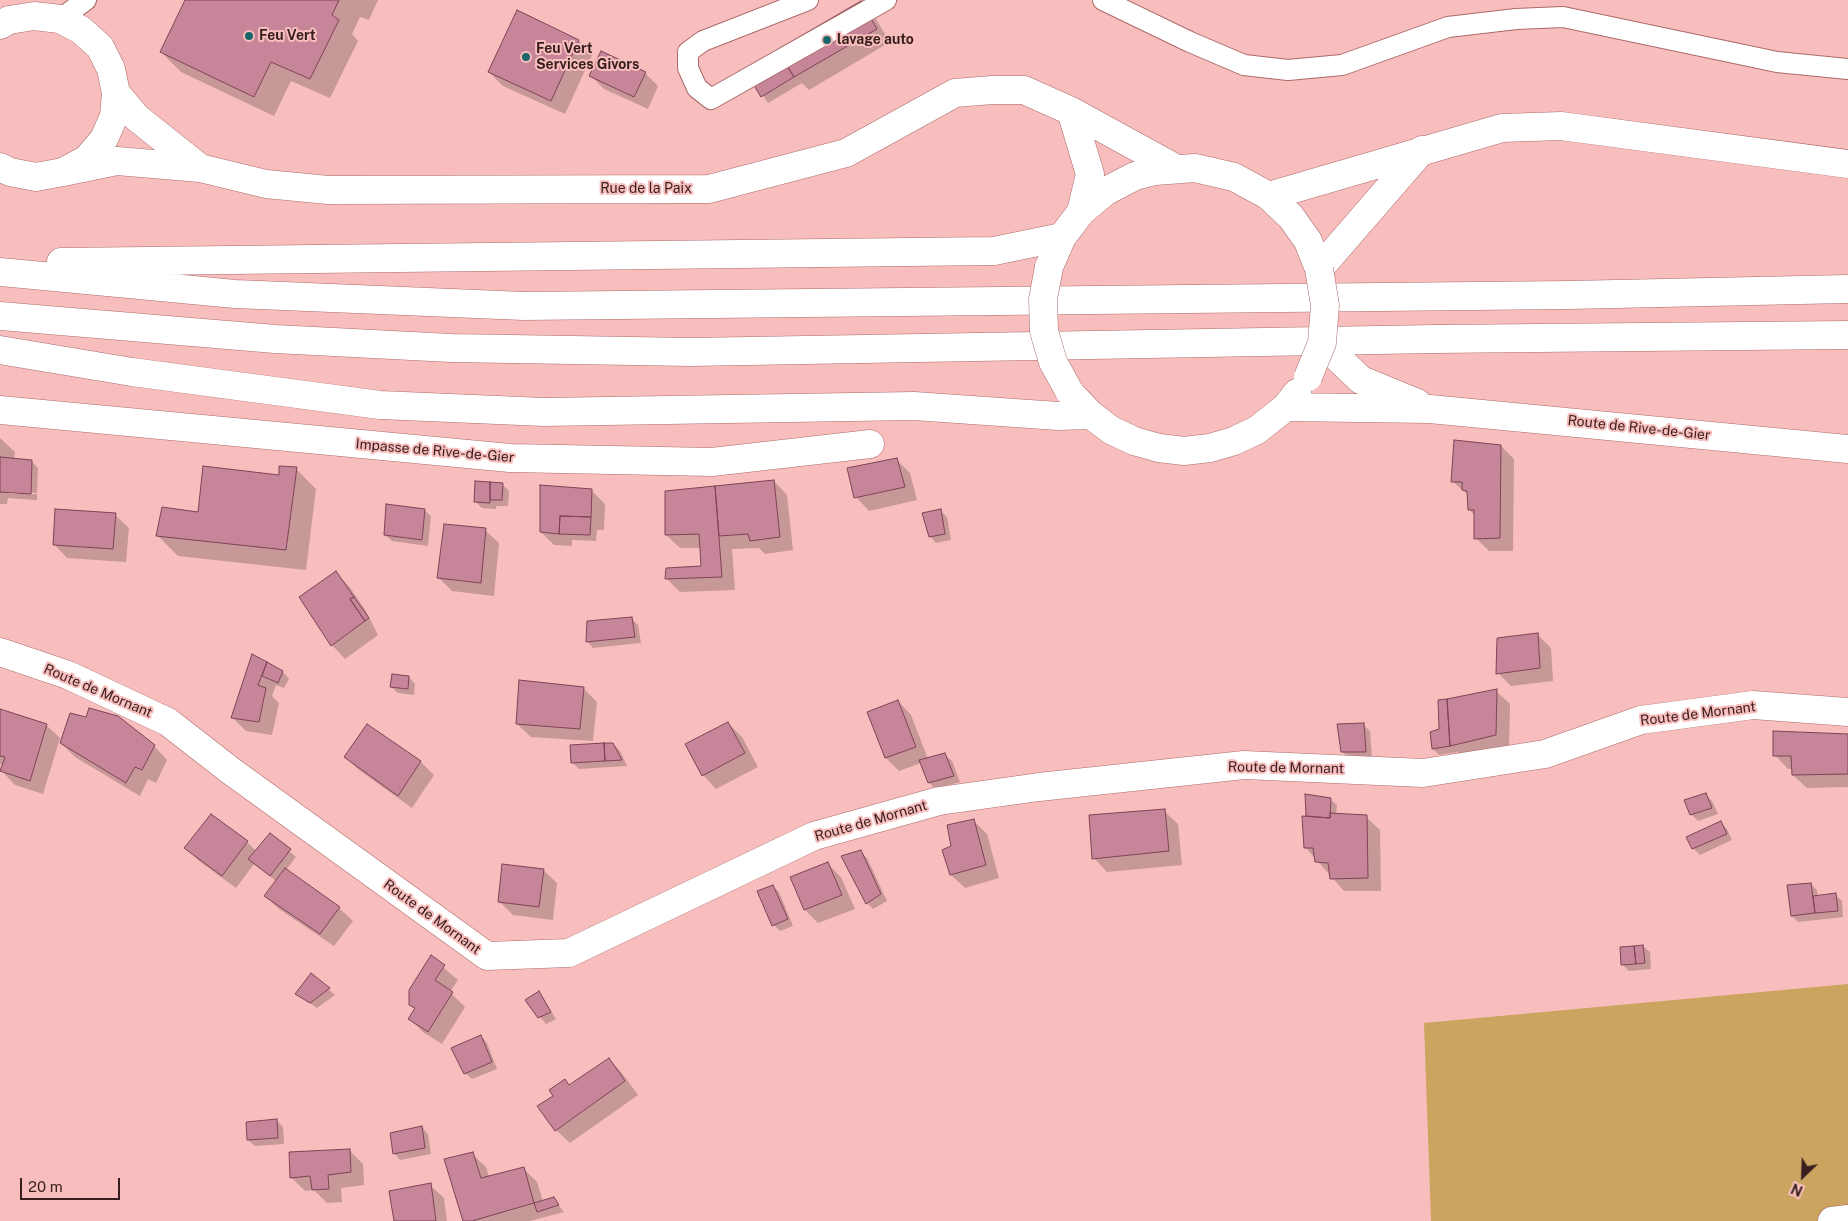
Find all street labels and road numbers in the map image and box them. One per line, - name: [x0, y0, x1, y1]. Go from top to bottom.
- street label: Rue de la Paix: [600, 181, 692, 197]
- street label: Route de Rive-de-Gier: [1567, 412, 1711, 444]
- street label: Impasse de Rive-de-Gier: [355, 436, 515, 466]
- street label: Route de Mornant: [41, 661, 155, 721]
- street label: Route de Mornant: [1639, 699, 1757, 729]
- street label: Route de Mornant: [1228, 759, 1344, 777]
- street label: Route de Mornant: [813, 797, 929, 845]
- street label: Route de Mornant: [380, 876, 484, 958]

